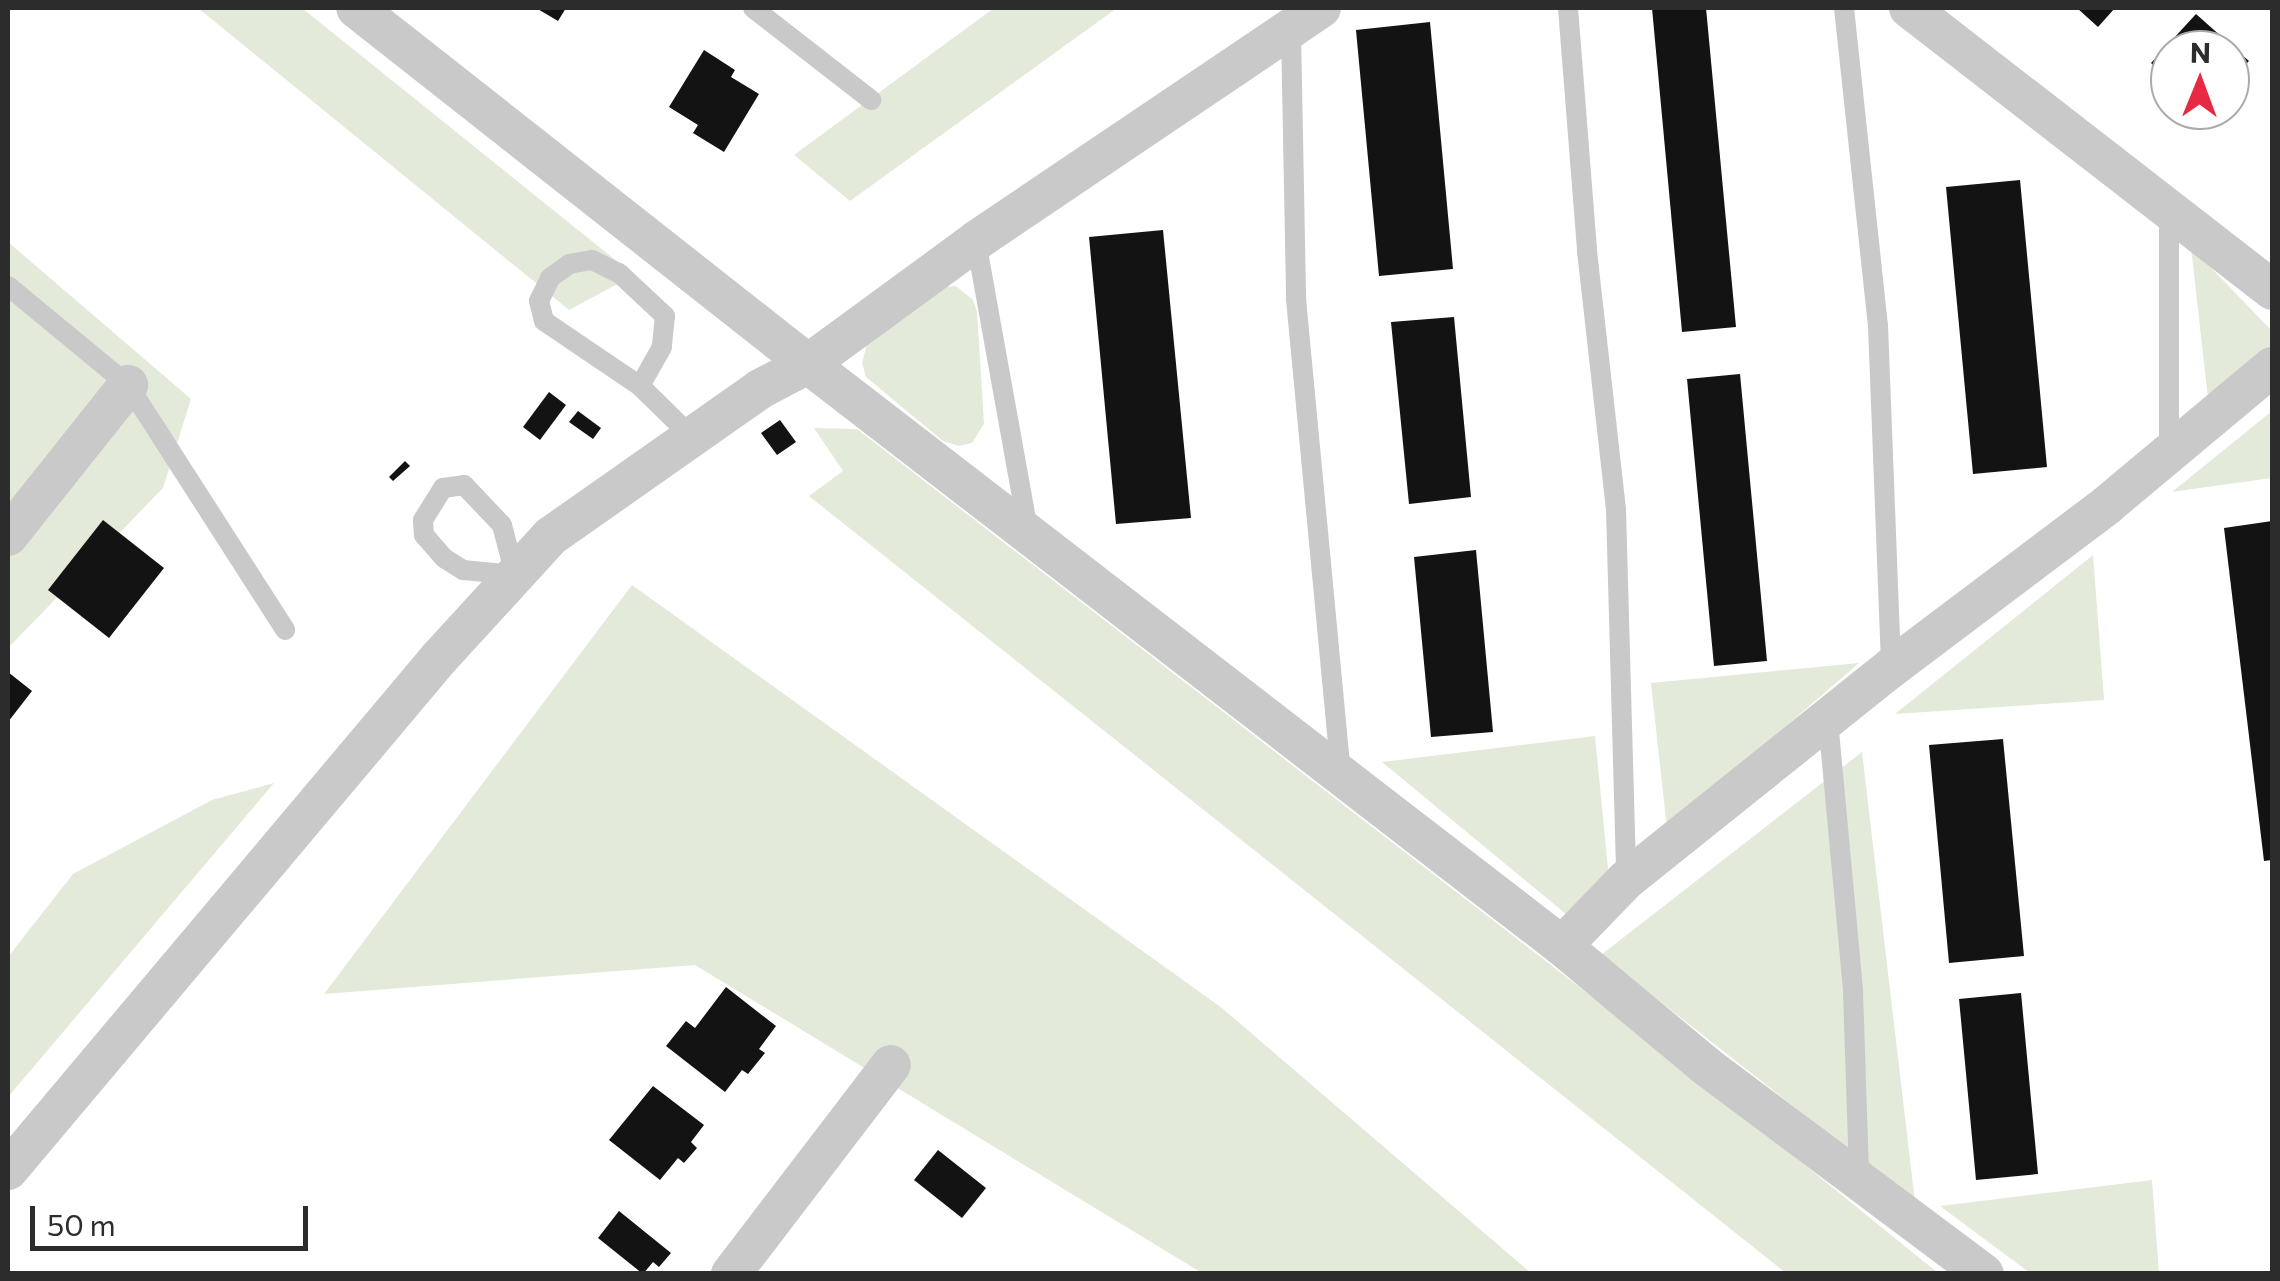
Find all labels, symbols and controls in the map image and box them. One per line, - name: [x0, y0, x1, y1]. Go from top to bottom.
- north arrow: [2150, 30, 2250, 130]
- text: N: [2190, 35, 2211, 69]
- scale bar: [35, 1186, 312, 1248]
- text: 50 m: [47, 1205, 116, 1242]

